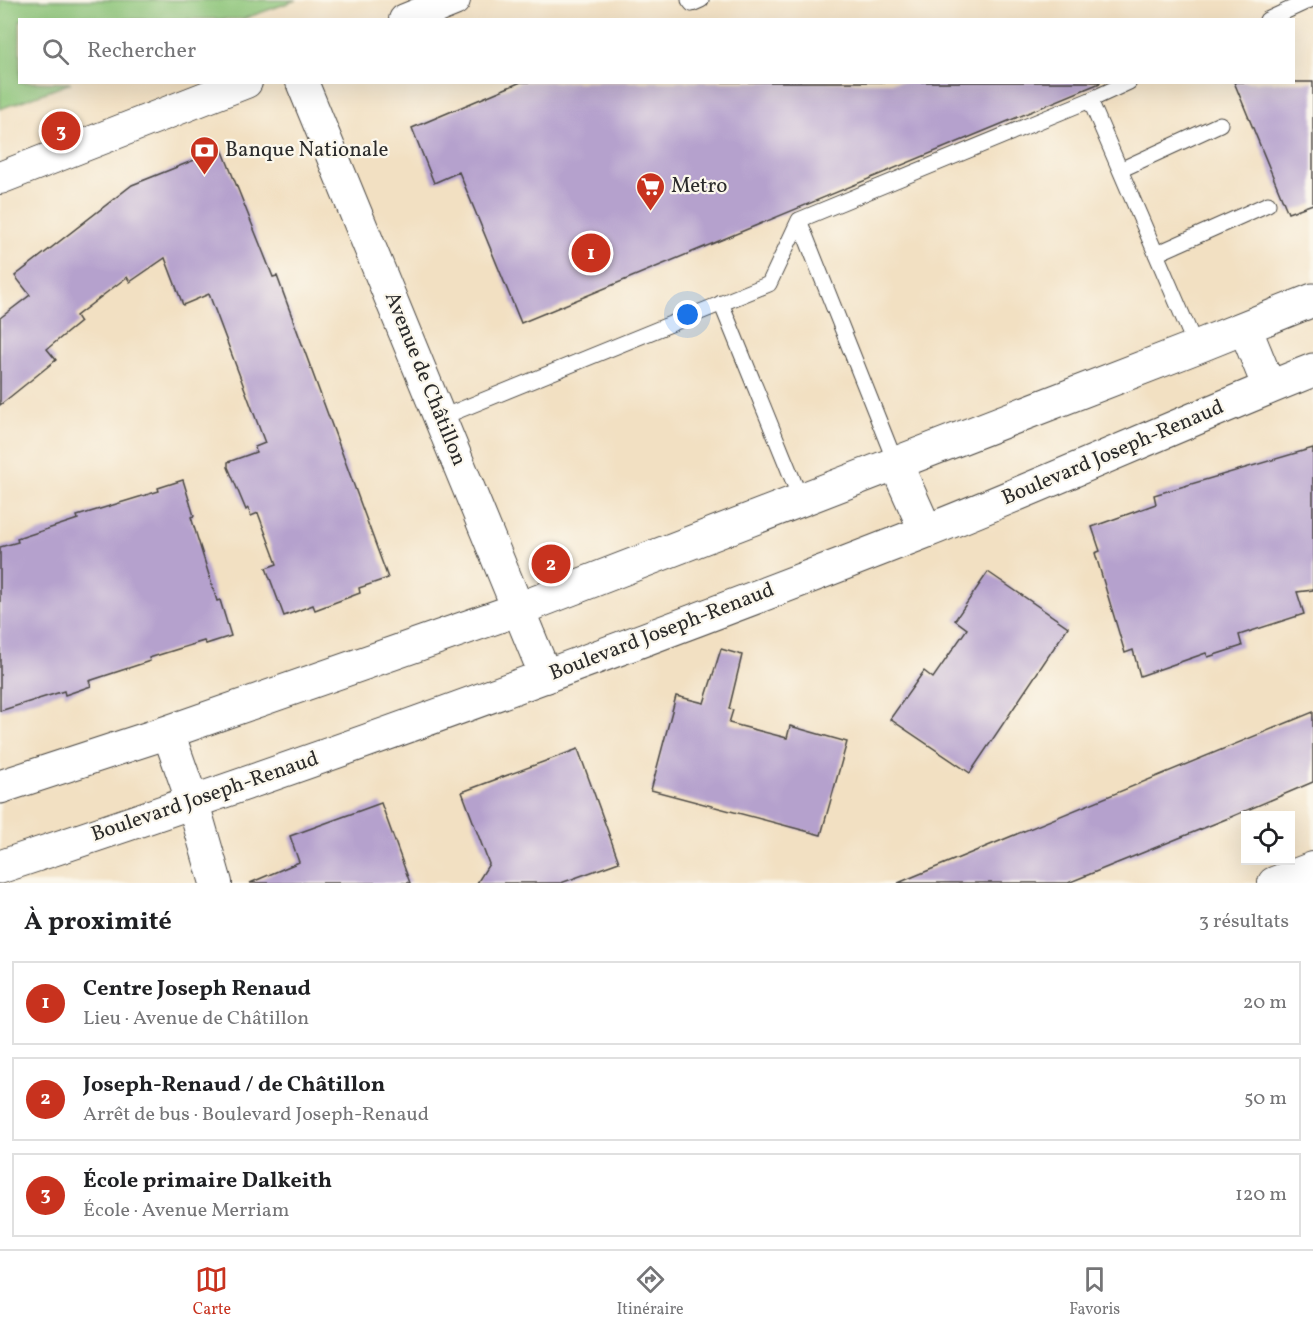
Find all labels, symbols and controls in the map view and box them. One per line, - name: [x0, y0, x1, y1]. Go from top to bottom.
- search box: [18, 18, 1295, 84]
- icon: search: [39, 35, 72, 68]
- text: Rechercher: [87, 36, 196, 67]
- pin: 3: [42, 108, 80, 154]
- bank icon: Banque Nationale: [188, 134, 220, 176]
- place label: Banque Nationale: [225, 136, 388, 165]
- supermarket icon: Metro: [634, 170, 666, 212]
- place label: Metro: [671, 172, 727, 201]
- pin: 1: [572, 230, 610, 276]
- street label: Avenue de Châtillon: [377, 288, 473, 470]
- your location: [673, 300, 702, 329]
- street label: Boulevard Joseph-Renaud: [998, 393, 1228, 513]
- pin: 2: [532, 542, 570, 586]
- street label: Boulevard Joseph-Renaud: [545, 576, 779, 688]
- street label: Boulevard Joseph-Renaud: [87, 744, 323, 850]
- map controls: [1241, 811, 1295, 865]
- button: locate: [1241, 811, 1295, 865]
- text: À proximité: [24, 904, 172, 940]
- text: 3 résultats: [1199, 908, 1289, 936]
- text: Centre Joseph Renaud: [83, 974, 311, 1005]
- text: 1: [41, 989, 50, 1017]
- text: 20 m: [1243, 989, 1287, 1017]
- text: Lieu · Avenue de Châtillon: [83, 1005, 309, 1033]
- text: Joseph-Renaud / de Châtillon: [83, 1070, 385, 1101]
- text: 2: [40, 1085, 51, 1113]
- text: 50 m: [1244, 1085, 1287, 1113]
- text: Arrêt de bus · Boulevard Joseph-Renaud: [83, 1101, 429, 1129]
- text: École primaire Dalkeith: [83, 1166, 332, 1197]
- text: 3: [40, 1181, 51, 1209]
- text: 120 m: [1235, 1181, 1287, 1209]
- text: École · Avenue Merriam: [83, 1197, 289, 1225]
- tab: Carte: [193, 1263, 231, 1321]
- tab: Itinéraire: [617, 1263, 684, 1321]
- tab: Favoris: [1069, 1263, 1120, 1321]

